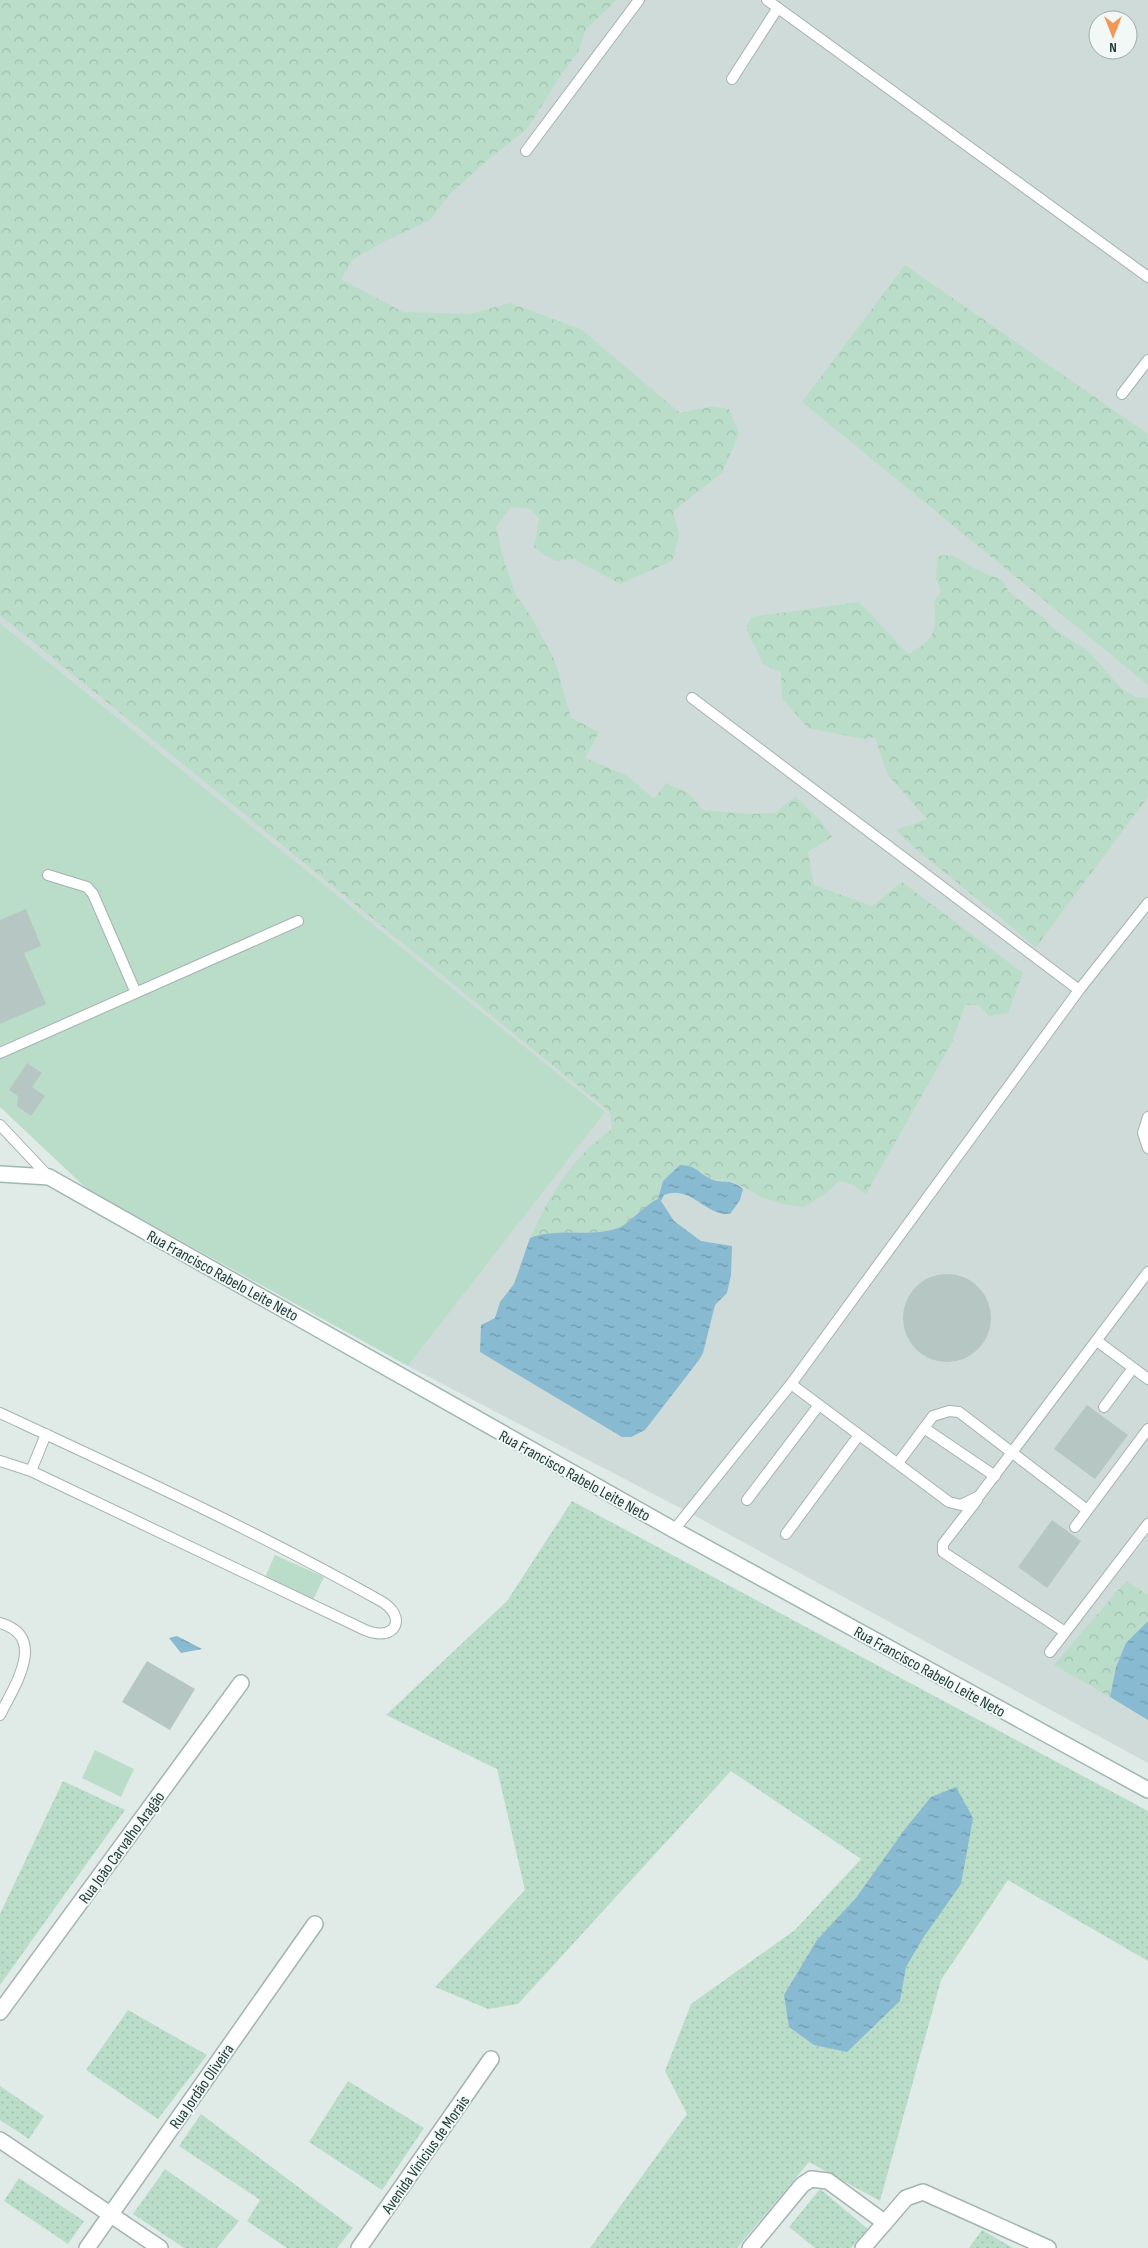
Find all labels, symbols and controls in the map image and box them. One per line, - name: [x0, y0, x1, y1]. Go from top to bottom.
- north arrow: [1088, 10, 1138, 60]
- text: N: [1109, 39, 1117, 56]
- street label: Rua Francisco Rabelo Leite Neto: [143, 1227, 301, 1326]
- street label: Rua Francisco Rabelo Leite Neto: [495, 1427, 653, 1526]
- street label: Rua Francisco Rabelo Leite Neto: [850, 1623, 1008, 1722]
- street label: Rua João Carvalho Aragão: [75, 1788, 169, 1908]
- street label: Rua Jordão Oliveira: [166, 2041, 238, 2133]
- street label: Avenida Vinícius de Morais: [378, 2092, 474, 2218]

